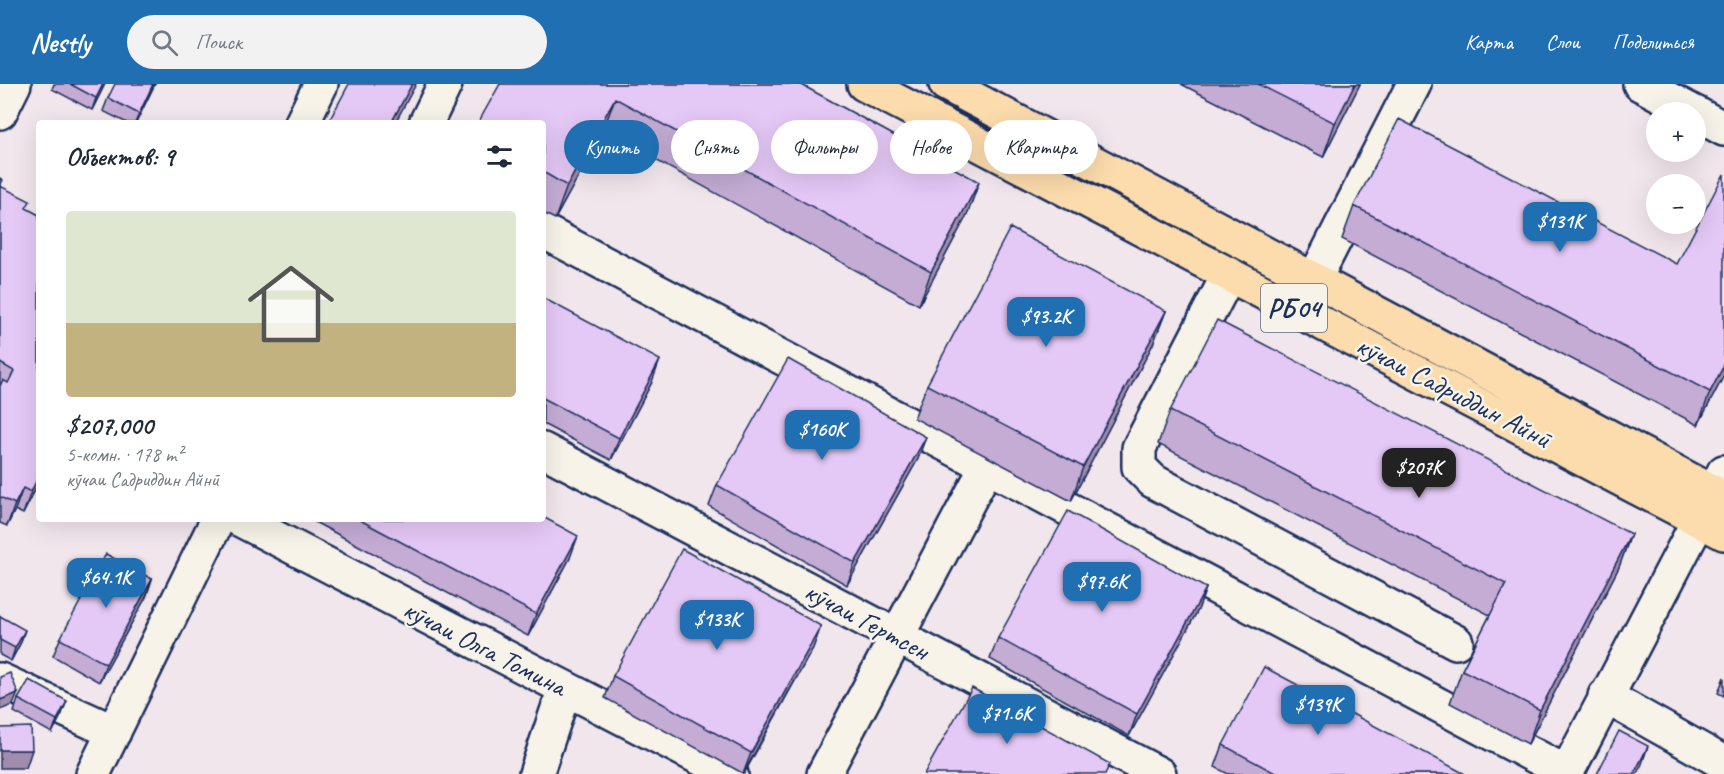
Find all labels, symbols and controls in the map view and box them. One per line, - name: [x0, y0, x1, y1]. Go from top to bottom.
- search box: [127, 15, 547, 69]
- text: Nestly: [30, 25, 91, 60]
- icon: search: [148, 26, 181, 59]
- text: Поиск: [196, 28, 242, 56]
- text: Карта: [1465, 29, 1513, 55]
- text: Слои: [1546, 29, 1580, 55]
- text: Поделиться: [1613, 29, 1694, 55]
- map controls: [1646, 102, 1706, 234]
- button: +: [1646, 102, 1706, 162]
- chip: Купить: [564, 120, 659, 174]
- chip: Снять: [671, 120, 759, 174]
- chip: Фильтры: [771, 120, 878, 174]
- chip: Новое: [890, 120, 972, 174]
- chip: Квартира: [984, 120, 1098, 174]
- text: Объектов: 9: [66, 140, 174, 173]
- icon: filters: [483, 140, 516, 173]
- button: −: [1646, 174, 1706, 234]
- pin: $131K: [1518, 202, 1602, 253]
- text: $131K: [1537, 209, 1583, 234]
- icon: home: [237, 250, 345, 358]
- road number: РБ04: [1261, 284, 1327, 332]
- pin: $93.2K: [997, 297, 1095, 348]
- text: $93.2K: [1021, 304, 1071, 329]
- street label: кӯчаи Садриддин Айнӣ: [1350, 327, 1559, 457]
- text: $207,000: [66, 409, 153, 442]
- pin: $160K: [780, 410, 864, 461]
- text: $160K: [799, 417, 845, 442]
- text: 5-комн. · 178 m²: [66, 442, 183, 467]
- pin: $207K: [1377, 448, 1461, 499]
- text: $207K: [1396, 455, 1442, 480]
- text: кӯчаи Садриддин Айнӣ: [66, 467, 219, 492]
- pin: $64.1K: [57, 558, 155, 609]
- pin: $97.6K: [1053, 562, 1151, 613]
- text: $64.1K: [81, 565, 131, 590]
- text: $97.6K: [1077, 569, 1127, 594]
- street label: кӯчаи Гертсен: [799, 573, 937, 669]
- street label: кӯчаи Олга Томина: [397, 591, 575, 705]
- pin: $133K: [675, 600, 759, 651]
- text: $133K: [694, 607, 740, 632]
- pin: $139K: [1276, 685, 1360, 736]
- text: $139K: [1295, 692, 1341, 717]
- pin: $71.6K: [958, 694, 1056, 745]
- text: $71.6K: [982, 701, 1032, 726]

